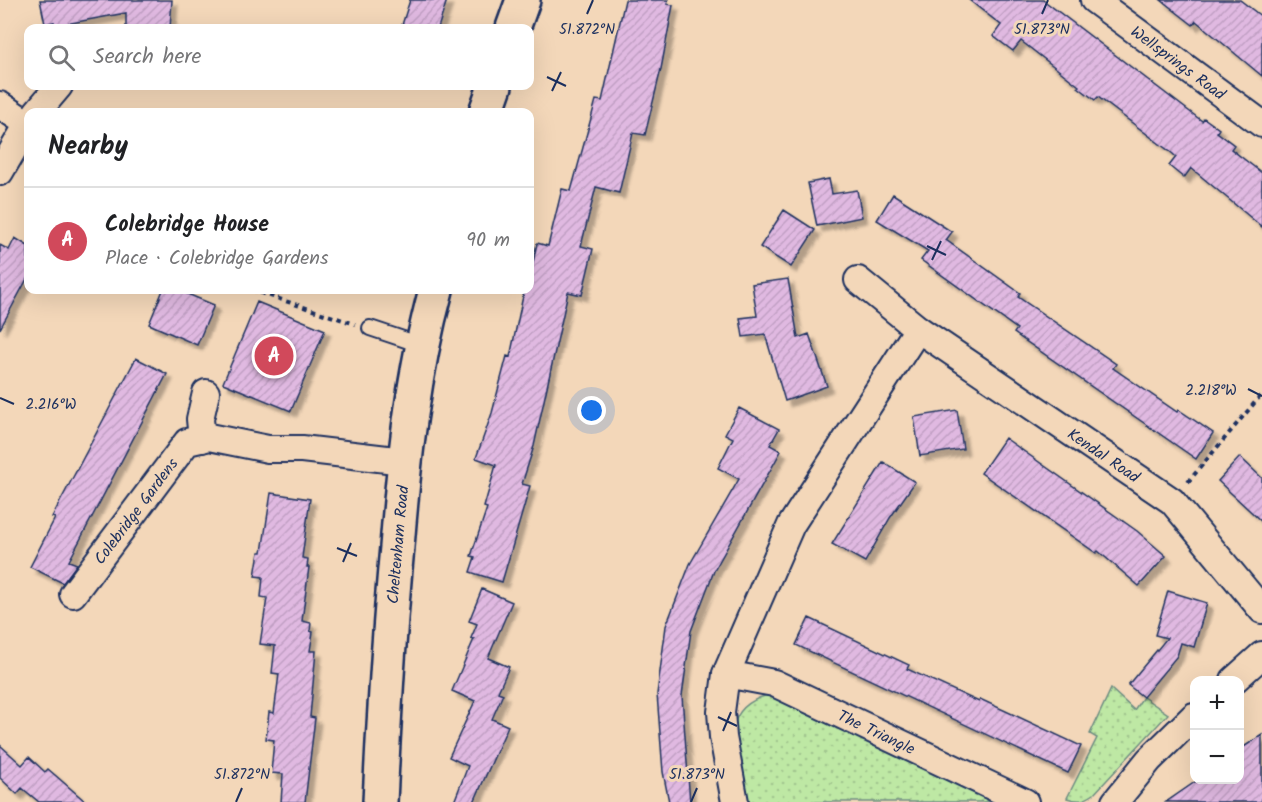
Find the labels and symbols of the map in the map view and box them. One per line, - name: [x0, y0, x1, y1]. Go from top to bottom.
- text: 51.872°N: [559, 18, 615, 42]
- text: 51.873°N: [1014, 18, 1070, 42]
- street label: Wellsprings Road: [1125, 20, 1231, 108]
- pin: A: [254, 334, 294, 378]
- text: 2.218°W: [1185, 379, 1237, 403]
- text: 2.216°W: [26, 393, 77, 417]
- your location: [577, 396, 606, 425]
- street label: Kendal Road: [1062, 422, 1145, 490]
- street label: Colebridge Gardens: [88, 453, 185, 570]
- street label: Cheltenham Road: [381, 483, 416, 605]
- street label: The Triangle: [833, 704, 919, 762]
- text: 51.872°N: [214, 763, 270, 787]
- text: 51.873°N: [669, 763, 725, 787]

